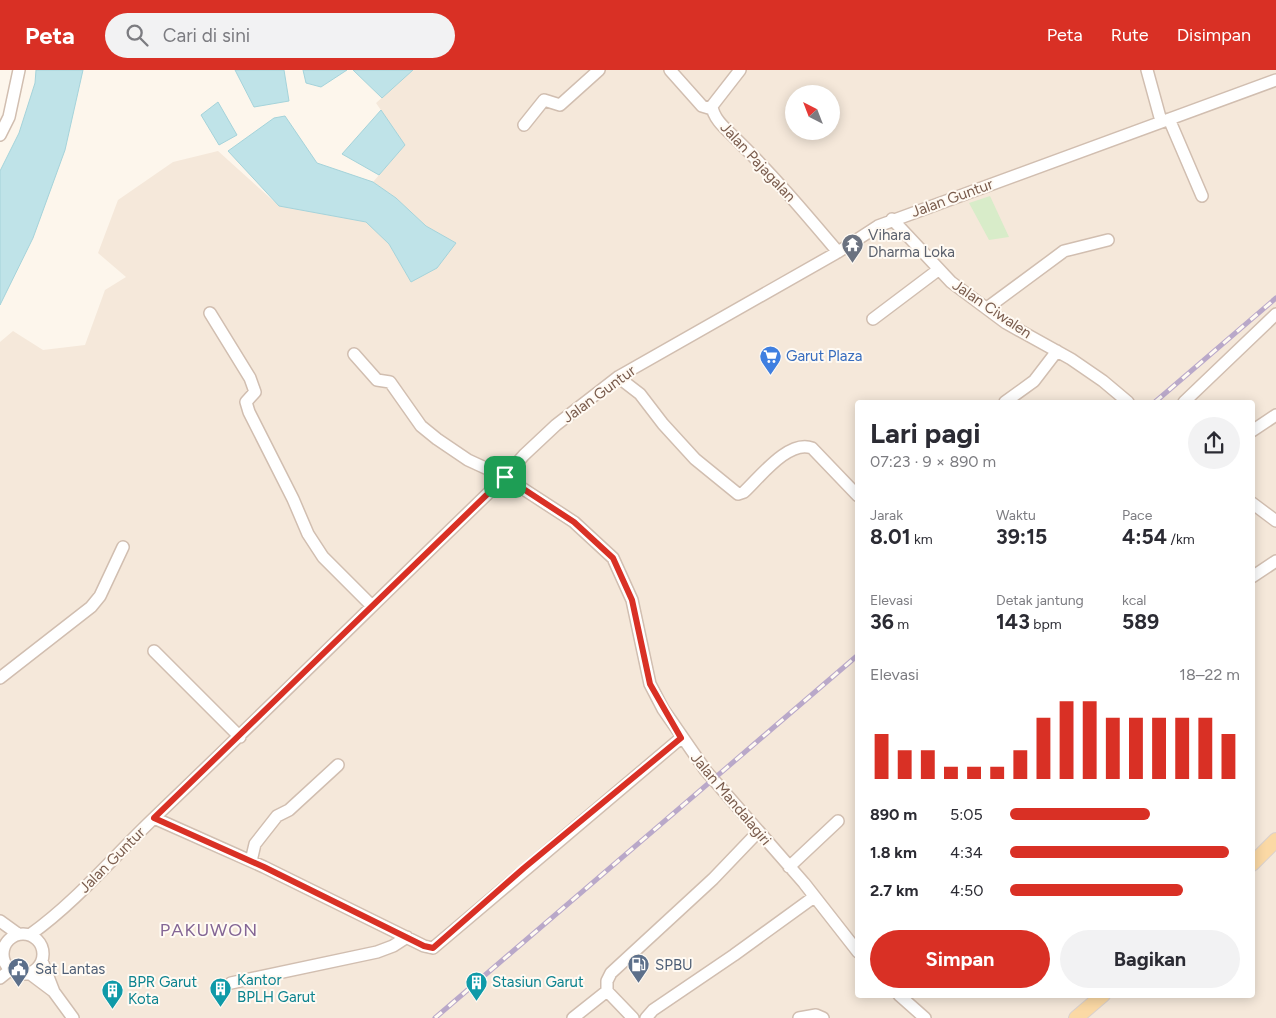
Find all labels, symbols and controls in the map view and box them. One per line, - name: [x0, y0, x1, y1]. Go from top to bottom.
- search box: [105, 13, 455, 58]
- text: Peta: [25, 21, 75, 50]
- icon: search: [123, 21, 151, 49]
- text: Cari di sini: [163, 24, 250, 47]
- text: Peta: [1047, 24, 1083, 46]
- text: Rute: [1111, 24, 1149, 46]
- text: Disimpan: [1177, 24, 1251, 46]
- north arrow: [785, 85, 840, 140]
- map controls: [785, 85, 840, 140]
- street label: Jalan Pajagalan: [717, 119, 799, 205]
- street label: Jalan Guntur: [909, 175, 995, 221]
- place label: Vihara Dharma Loka: [868, 226, 955, 261]
- temple icon: Vihara Dharma Loka: [840, 232, 864, 263]
- street label: Jalan Ciwalen: [949, 276, 1035, 342]
- supermarket icon: Garut Plaza: [758, 344, 782, 375]
- place label: Garut Plaza: [786, 347, 863, 365]
- street label: Jalan Guntur: [559, 362, 639, 426]
- text: Lari pagi: [870, 416, 981, 450]
- button: share: [1188, 417, 1240, 469]
- text: 07:23 · 9 × 890 m: [870, 452, 996, 471]
- pin: [484, 456, 526, 498]
- icon: arrive: [491, 463, 519, 491]
- text: Jarak: [870, 507, 903, 524]
- text: Waktu: [996, 507, 1036, 524]
- text: Pace: [1122, 507, 1152, 524]
- text: 8.01: [870, 524, 911, 549]
- text: 39:15: [996, 524, 1047, 549]
- text: 4:54: [1122, 524, 1167, 549]
- text: km: [911, 531, 933, 548]
- text: /km: [1167, 531, 1195, 548]
- text: Elevasi: [870, 592, 913, 609]
- text: Detak jantung: [996, 592, 1084, 609]
- text: kcal: [1122, 592, 1146, 609]
- text: 36: [870, 609, 894, 634]
- text: 143: [996, 609, 1030, 634]
- text: 589: [1122, 609, 1159, 634]
- text: m: [894, 616, 909, 633]
- text: bpm: [1030, 616, 1062, 633]
- text: Elevasi: [870, 665, 919, 684]
- text: 18–22 m: [1179, 665, 1240, 684]
- street label: Jalan Mandalagiri: [687, 749, 775, 849]
- text: 890 m: [870, 805, 917, 824]
- text: 5:05: [950, 805, 983, 824]
- street label: Jalan Guntur: [75, 823, 149, 897]
- text: 1.8 km: [870, 843, 917, 862]
- text: 4:34: [950, 843, 983, 862]
- text: 2.7 km: [870, 881, 919, 900]
- text: 4:50: [950, 881, 983, 900]
- district label: PAKUWON: [160, 919, 258, 941]
- button: Simpan: [870, 930, 1050, 988]
- button: Bagikan: [1060, 930, 1240, 988]
- fuel station icon: SPBU: [627, 953, 651, 984]
- place label: SPBU: [655, 956, 693, 974]
- public building icon: Sat Lantas: [7, 957, 31, 988]
- place label: Sat Lantas: [35, 960, 105, 978]
- building icon: Stasiun Garut: [464, 970, 488, 1001]
- place label: Kantor BPLH Garut: [237, 971, 316, 1006]
- place label: BPR Garut Kota: [128, 973, 197, 1008]
- place label: Stasiun Garut: [492, 973, 584, 991]
- building icon: Kantor BPLH Garut: [209, 977, 233, 1008]
- building icon: BPR Garut Kota: [100, 979, 124, 1010]

